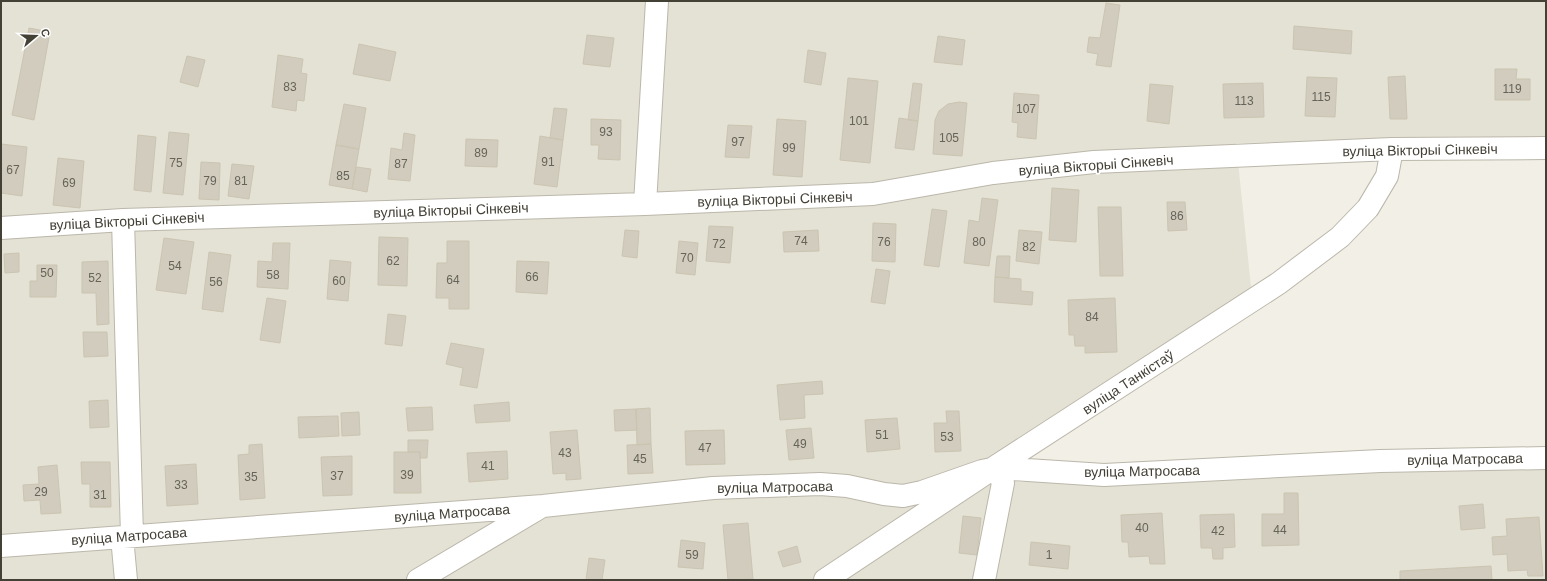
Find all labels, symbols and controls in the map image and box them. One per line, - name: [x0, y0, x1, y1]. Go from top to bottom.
- north arrow: [16, 16, 56, 56]
- text: С: [38, 27, 52, 39]
- house number: 83: [283, 80, 297, 94]
- house number: 119: [1502, 82, 1522, 96]
- house number: 115: [1311, 90, 1331, 104]
- house number: 113: [1234, 94, 1254, 108]
- house number: 107: [1016, 102, 1036, 116]
- house number: 101: [849, 114, 869, 128]
- house number: 93: [599, 125, 613, 139]
- house number: 105: [939, 131, 959, 145]
- house number: 97: [731, 135, 745, 149]
- house number: 99: [782, 141, 796, 155]
- street label: вуліца Вікторыі Сінкевіч: [1342, 141, 1498, 159]
- house number: 89: [474, 146, 488, 160]
- street label: вуліца Вікторыі Сінкевіч: [1018, 152, 1174, 178]
- house number: 91: [541, 155, 555, 169]
- house number: 75: [169, 156, 183, 170]
- house number: 87: [394, 157, 408, 171]
- house number: 67: [6, 163, 20, 177]
- house number: 85: [336, 169, 350, 183]
- house number: 79: [203, 174, 217, 188]
- house number: 81: [234, 174, 248, 188]
- house number: 69: [62, 176, 76, 190]
- street label: вуліца Вікторыі Сінкевіч: [697, 188, 853, 210]
- street label: вуліца Вікторыі Сінкевіч: [373, 199, 529, 221]
- street label: вуліца Вікторыі Сінкевіч: [49, 209, 205, 233]
- house number: 86: [1170, 209, 1184, 223]
- house number: 74: [794, 234, 808, 248]
- house number: 76: [877, 235, 891, 249]
- house number: 80: [972, 235, 986, 249]
- house number: 72: [712, 237, 726, 251]
- house number: 82: [1022, 240, 1036, 254]
- house number: 70: [680, 251, 694, 265]
- house number: 62: [386, 254, 400, 268]
- house number: 54: [168, 259, 182, 273]
- house number: 50: [40, 266, 54, 280]
- house number: 58: [266, 268, 280, 282]
- house number: 66: [525, 270, 539, 284]
- house number: 52: [88, 271, 102, 285]
- house number: 64: [446, 273, 460, 287]
- house number: 60: [332, 274, 346, 288]
- house number: 56: [209, 275, 223, 289]
- house number: 84: [1085, 310, 1099, 324]
- street label: вуліца Танкістаў: [1079, 347, 1177, 417]
- house number: 51: [875, 428, 889, 442]
- house number: 53: [940, 430, 954, 444]
- house number: 49: [793, 437, 807, 451]
- house number: 47: [698, 441, 712, 455]
- house number: 43: [558, 446, 572, 460]
- street label: вуліца Матросава: [1407, 450, 1523, 468]
- house number: 45: [633, 452, 647, 466]
- house number: 41: [481, 459, 495, 473]
- street label: вуліца Матросава: [1084, 462, 1200, 480]
- house number: 39: [400, 468, 414, 482]
- house number: 37: [330, 469, 344, 483]
- house number: 35: [244, 470, 258, 484]
- house number: 33: [174, 478, 188, 492]
- street label: вуліца Матросава: [717, 478, 833, 496]
- house number: 29: [34, 485, 48, 499]
- house number: 31: [93, 488, 107, 502]
- street label: вуліца Матросава: [394, 501, 511, 525]
- house number: 40: [1135, 521, 1149, 535]
- house number: 44: [1273, 523, 1287, 537]
- street label: вуліца Матросава: [71, 524, 188, 548]
- house number: 42: [1211, 524, 1225, 538]
- house number: 59: [685, 548, 699, 562]
- house number: 1: [1046, 548, 1053, 562]

